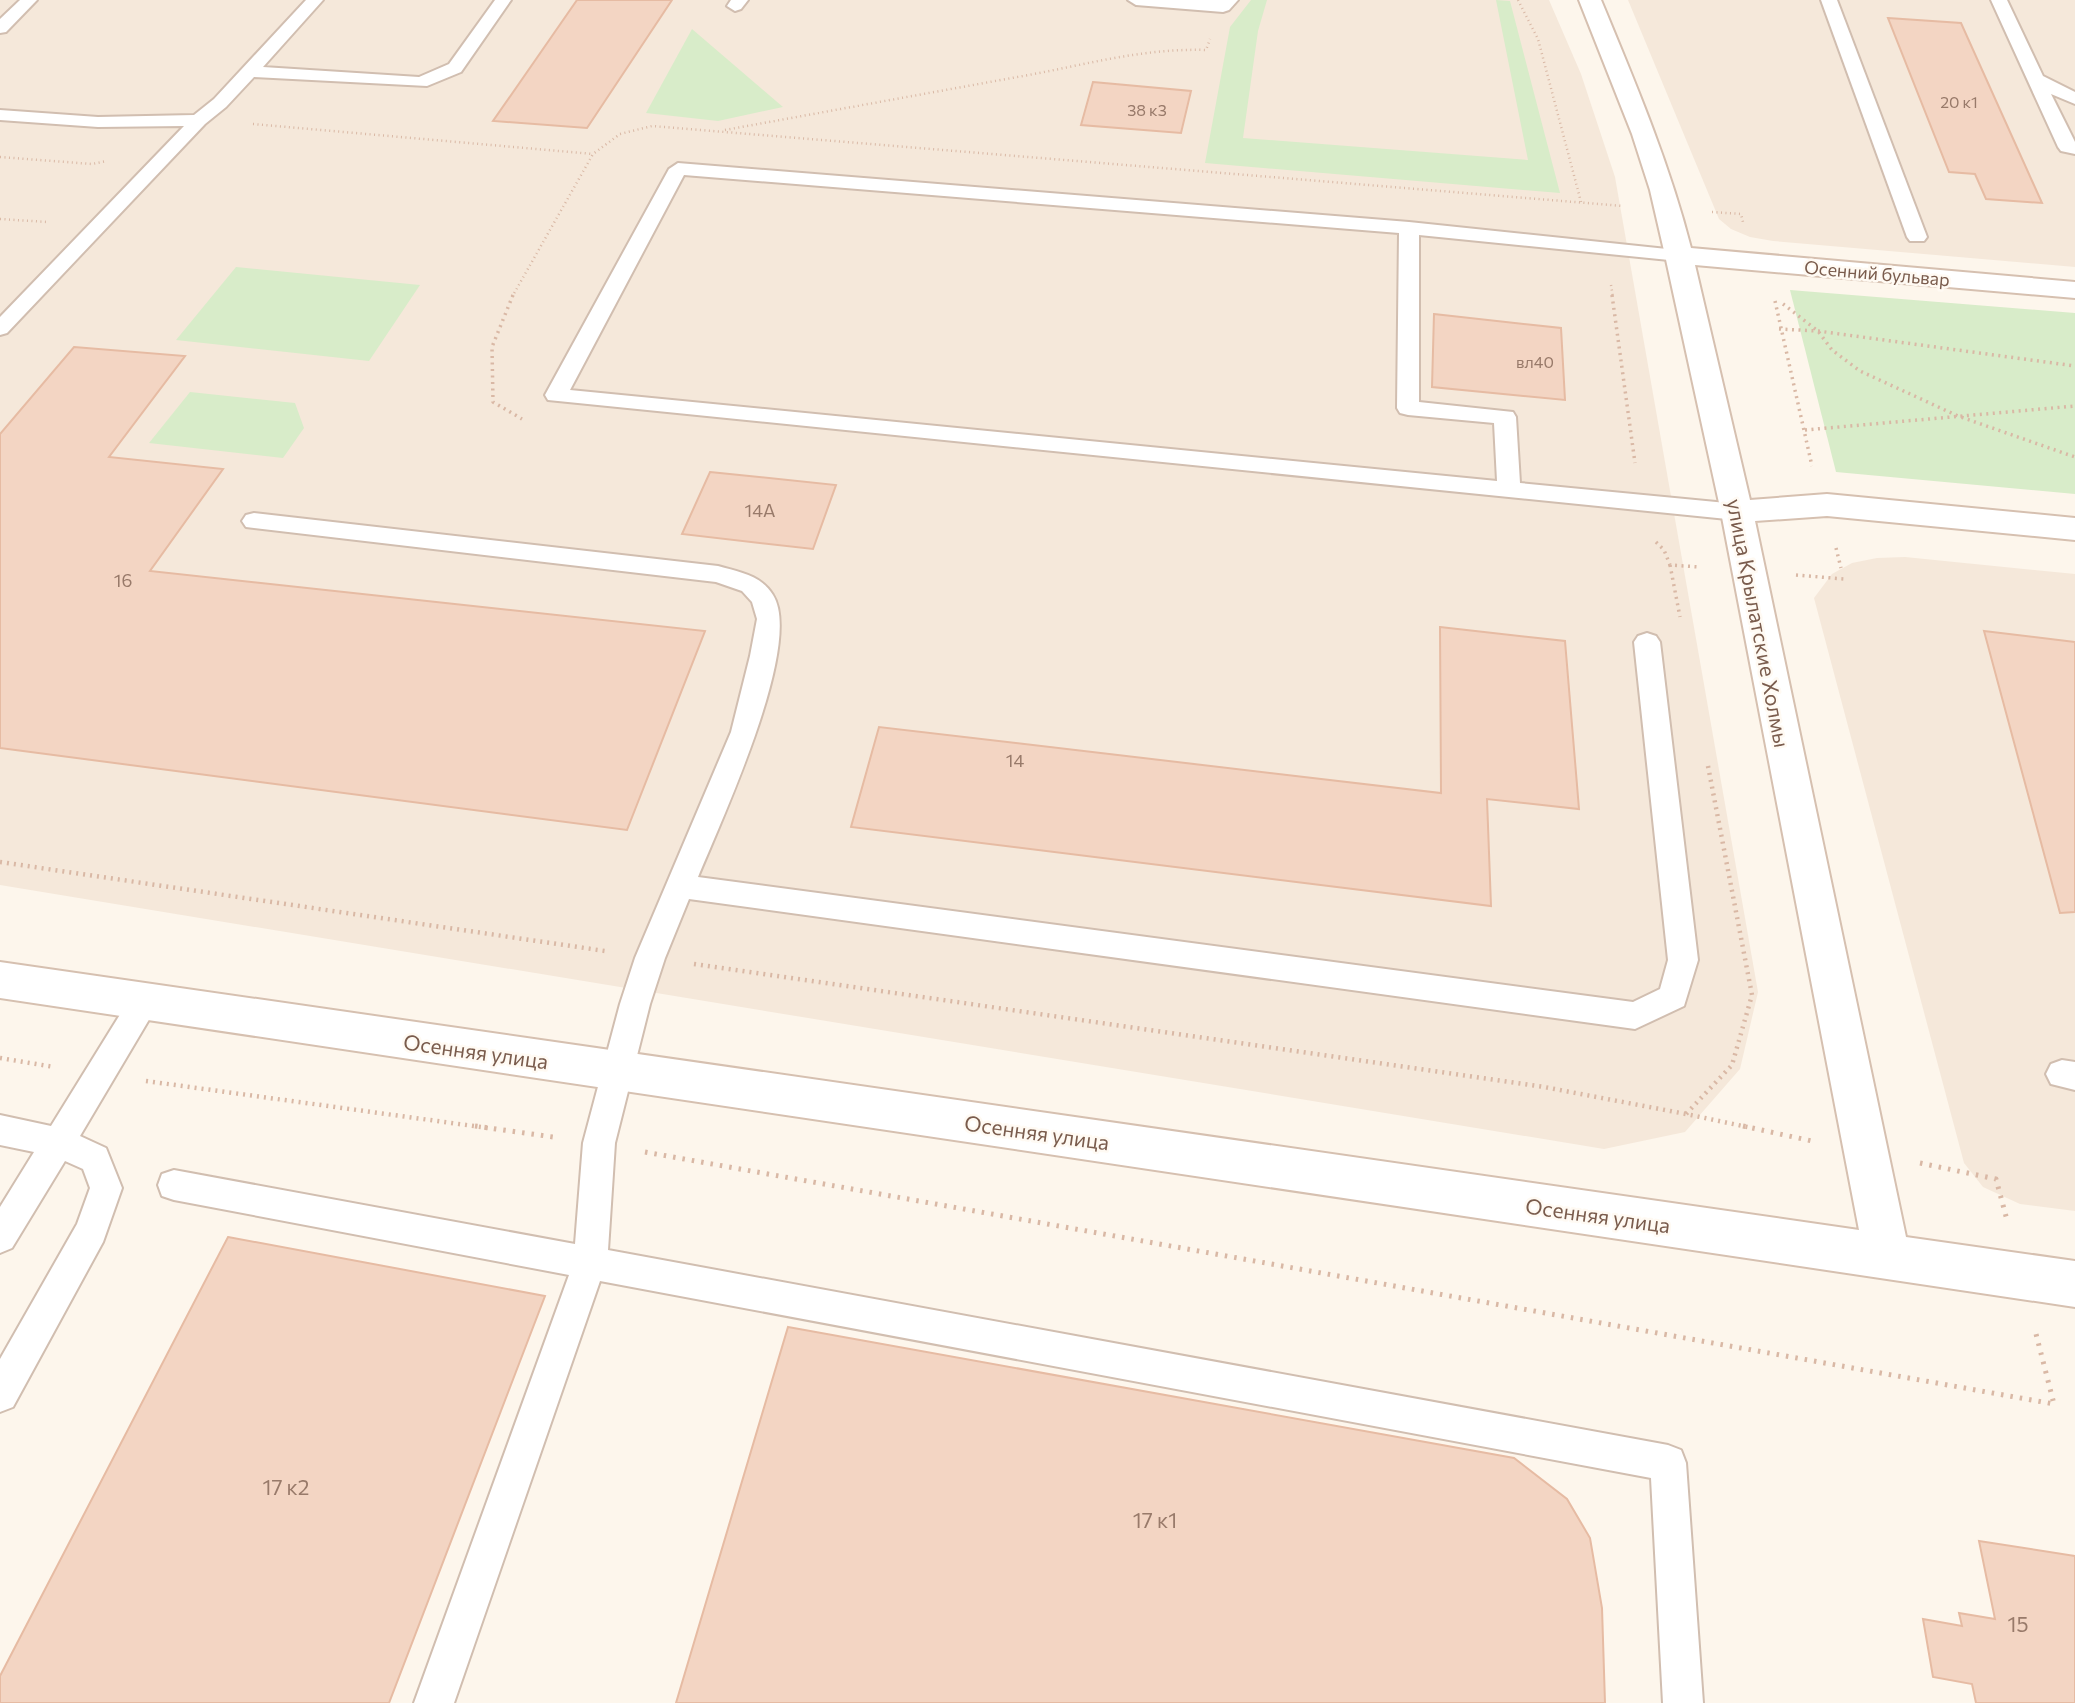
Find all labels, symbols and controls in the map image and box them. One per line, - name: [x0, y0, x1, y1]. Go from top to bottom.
- house number: 20 к1: [1940, 92, 1978, 111]
- house number: 38 к3: [1127, 100, 1167, 119]
- street label: Осенний бульвар: [1803, 256, 1951, 290]
- house number: вл40: [1516, 352, 1554, 371]
- street label: улица Крылатские Холмы: [1723, 497, 1795, 749]
- house number: 14А: [745, 499, 775, 521]
- house number: 16: [114, 569, 132, 591]
- house number: 14: [1006, 749, 1024, 771]
- street label: Осенняя улица: [402, 1028, 550, 1074]
- street label: Осенняя улица: [963, 1109, 1111, 1155]
- street label: Осенняя улица: [1524, 1192, 1672, 1238]
- house number: 17 к2: [263, 1474, 309, 1499]
- house number: 17 к1: [1133, 1507, 1177, 1532]
- house number: 15: [2007, 1611, 2029, 1636]

